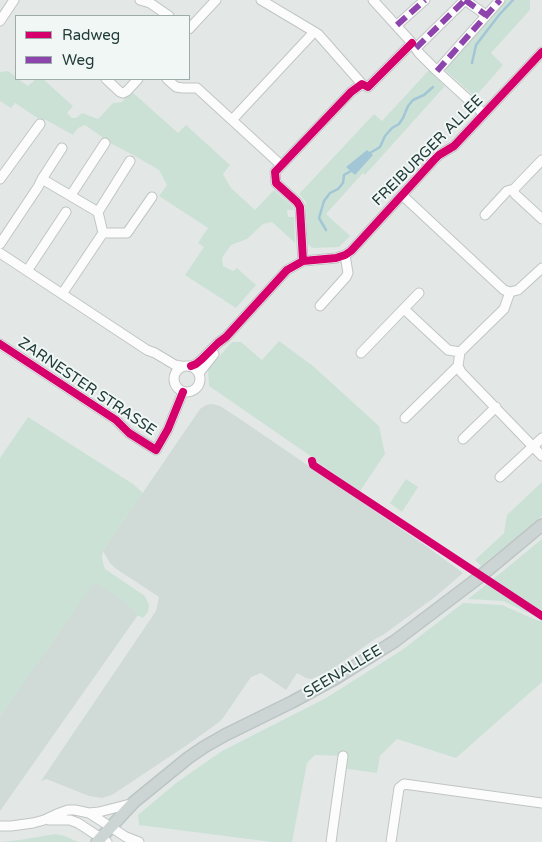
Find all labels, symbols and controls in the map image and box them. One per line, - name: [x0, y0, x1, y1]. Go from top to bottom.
- legend: [15, 15, 190, 80]
- text: Radweg: [62, 26, 120, 44]
- text: Weg: [62, 51, 94, 69]
- street label: FREIBURGER ALLEE: [369, 92, 487, 210]
- street label: ZARNESTER STRASSE: [14, 334, 160, 440]
- street label: SEENALLEE: [301, 642, 385, 702]

